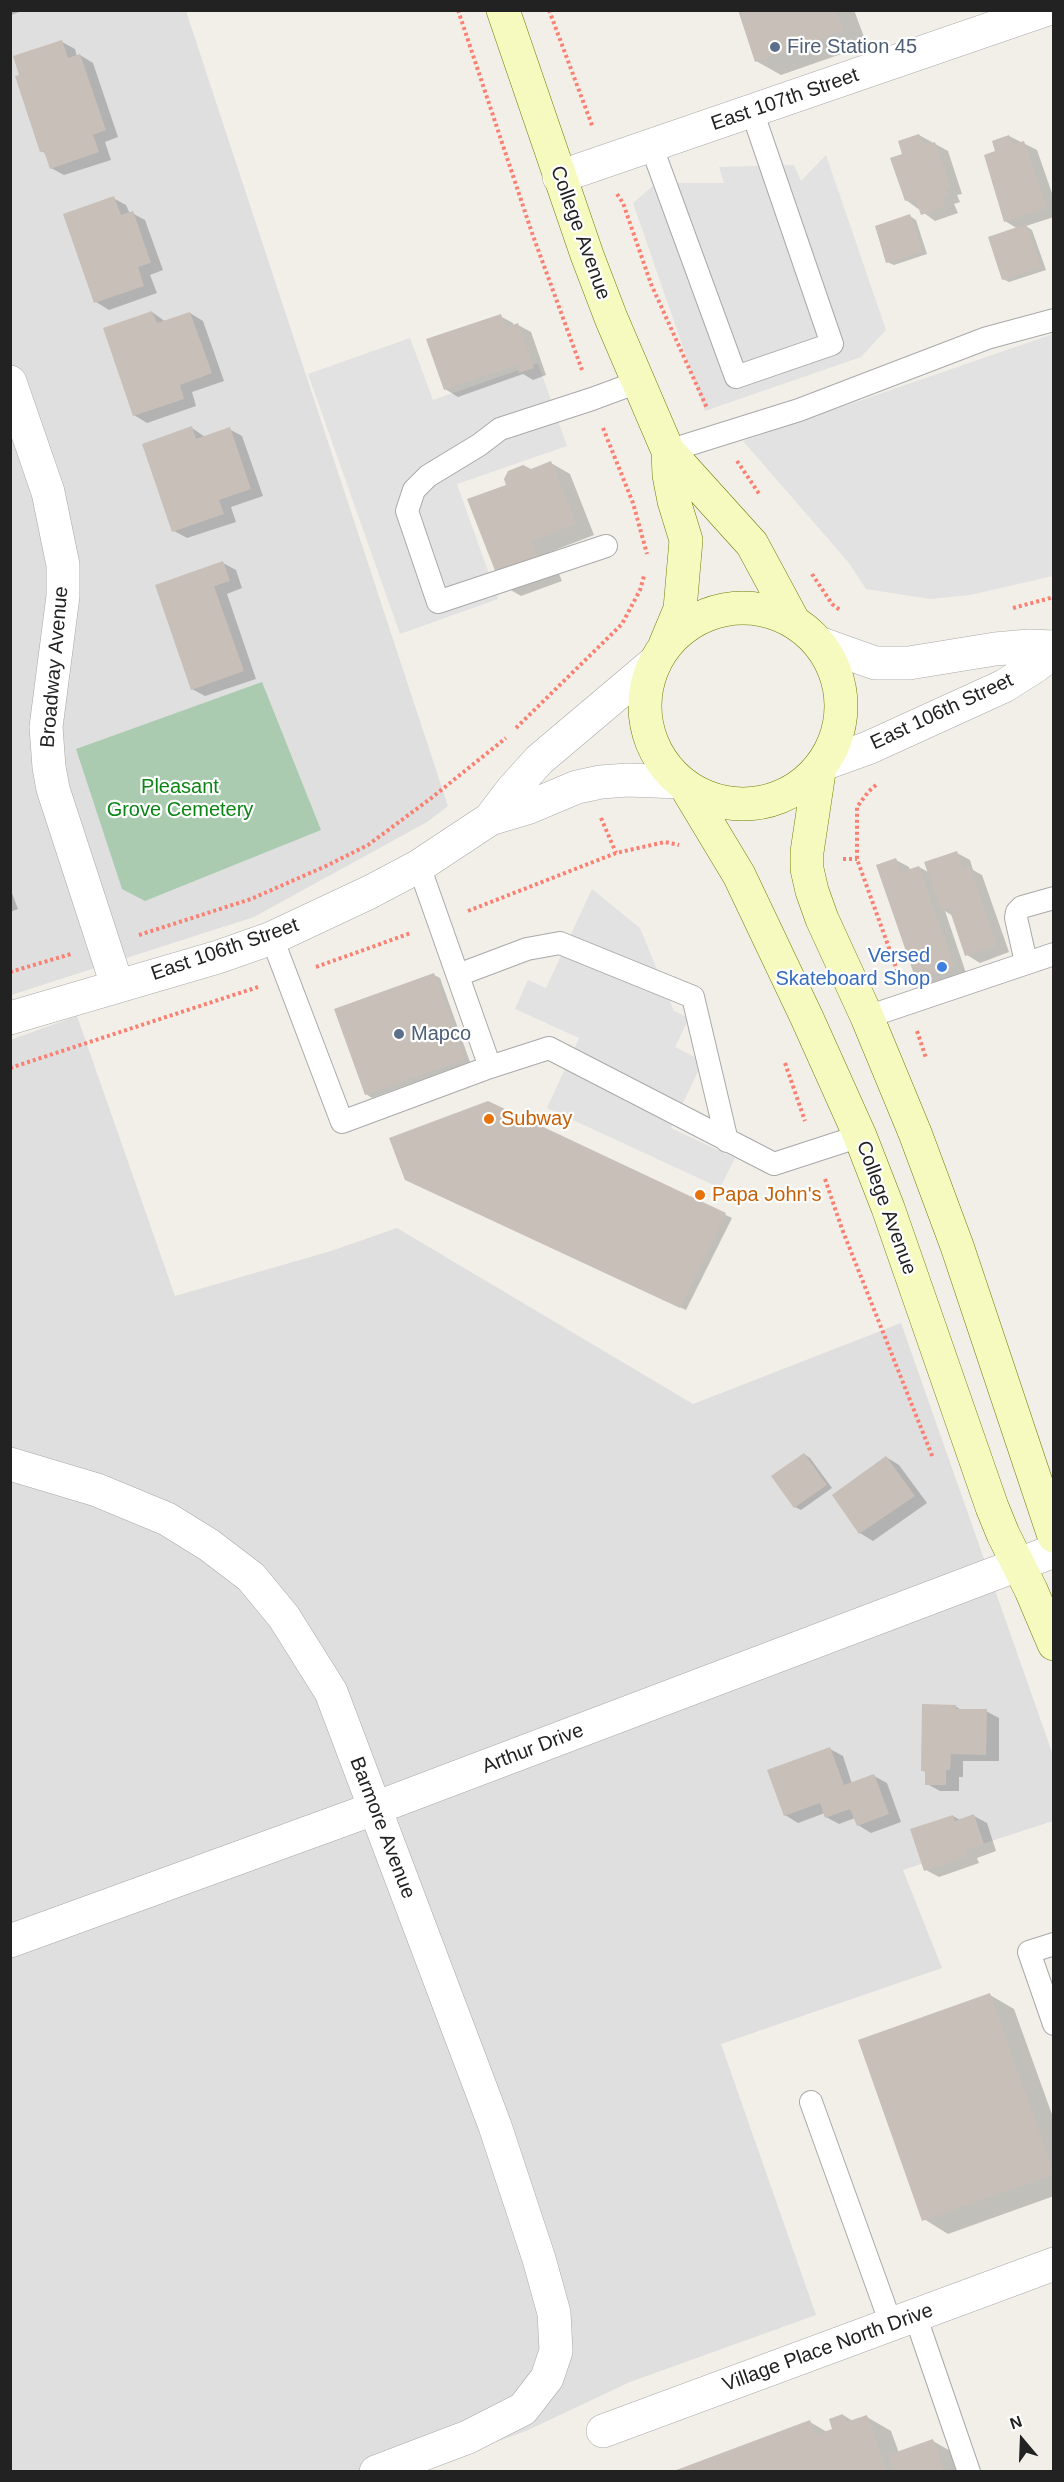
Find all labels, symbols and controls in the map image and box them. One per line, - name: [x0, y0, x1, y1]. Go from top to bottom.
- place label: Fire Station 45: [787, 35, 917, 59]
- marker: Fire Station 45: [768, 40, 782, 54]
- street label: East 107th Street: [708, 63, 862, 137]
- street label: College Avenue: [545, 163, 615, 303]
- street label: Broadway Avenue: [36, 585, 74, 749]
- street label: East 106th Street: [867, 668, 1017, 756]
- park label: Pleasant Grove Cemetery: [107, 775, 253, 822]
- street label: East 106th Street: [148, 913, 302, 987]
- place label: Versed Skateboard Shop: [775, 944, 930, 991]
- marker: Versed Skateboard Shop: [935, 960, 949, 974]
- place label: Mapco: [411, 1022, 471, 1046]
- marker: Mapco: [392, 1027, 406, 1041]
- place label: Subway: [501, 1107, 572, 1131]
- marker: Subway: [482, 1112, 496, 1126]
- street label: College Avenue: [851, 1138, 921, 1278]
- place label: Papa John's: [712, 1183, 821, 1207]
- marker: Papa John's: [693, 1188, 707, 1202]
- street label: Arthur Drive: [479, 1719, 587, 1779]
- street label: Barmore Avenue: [344, 1754, 420, 1902]
- street label: Village Place North Drive: [720, 2299, 936, 2397]
- north arrow: [992, 2410, 1052, 2470]
- text: N: [1008, 2413, 1024, 2432]

